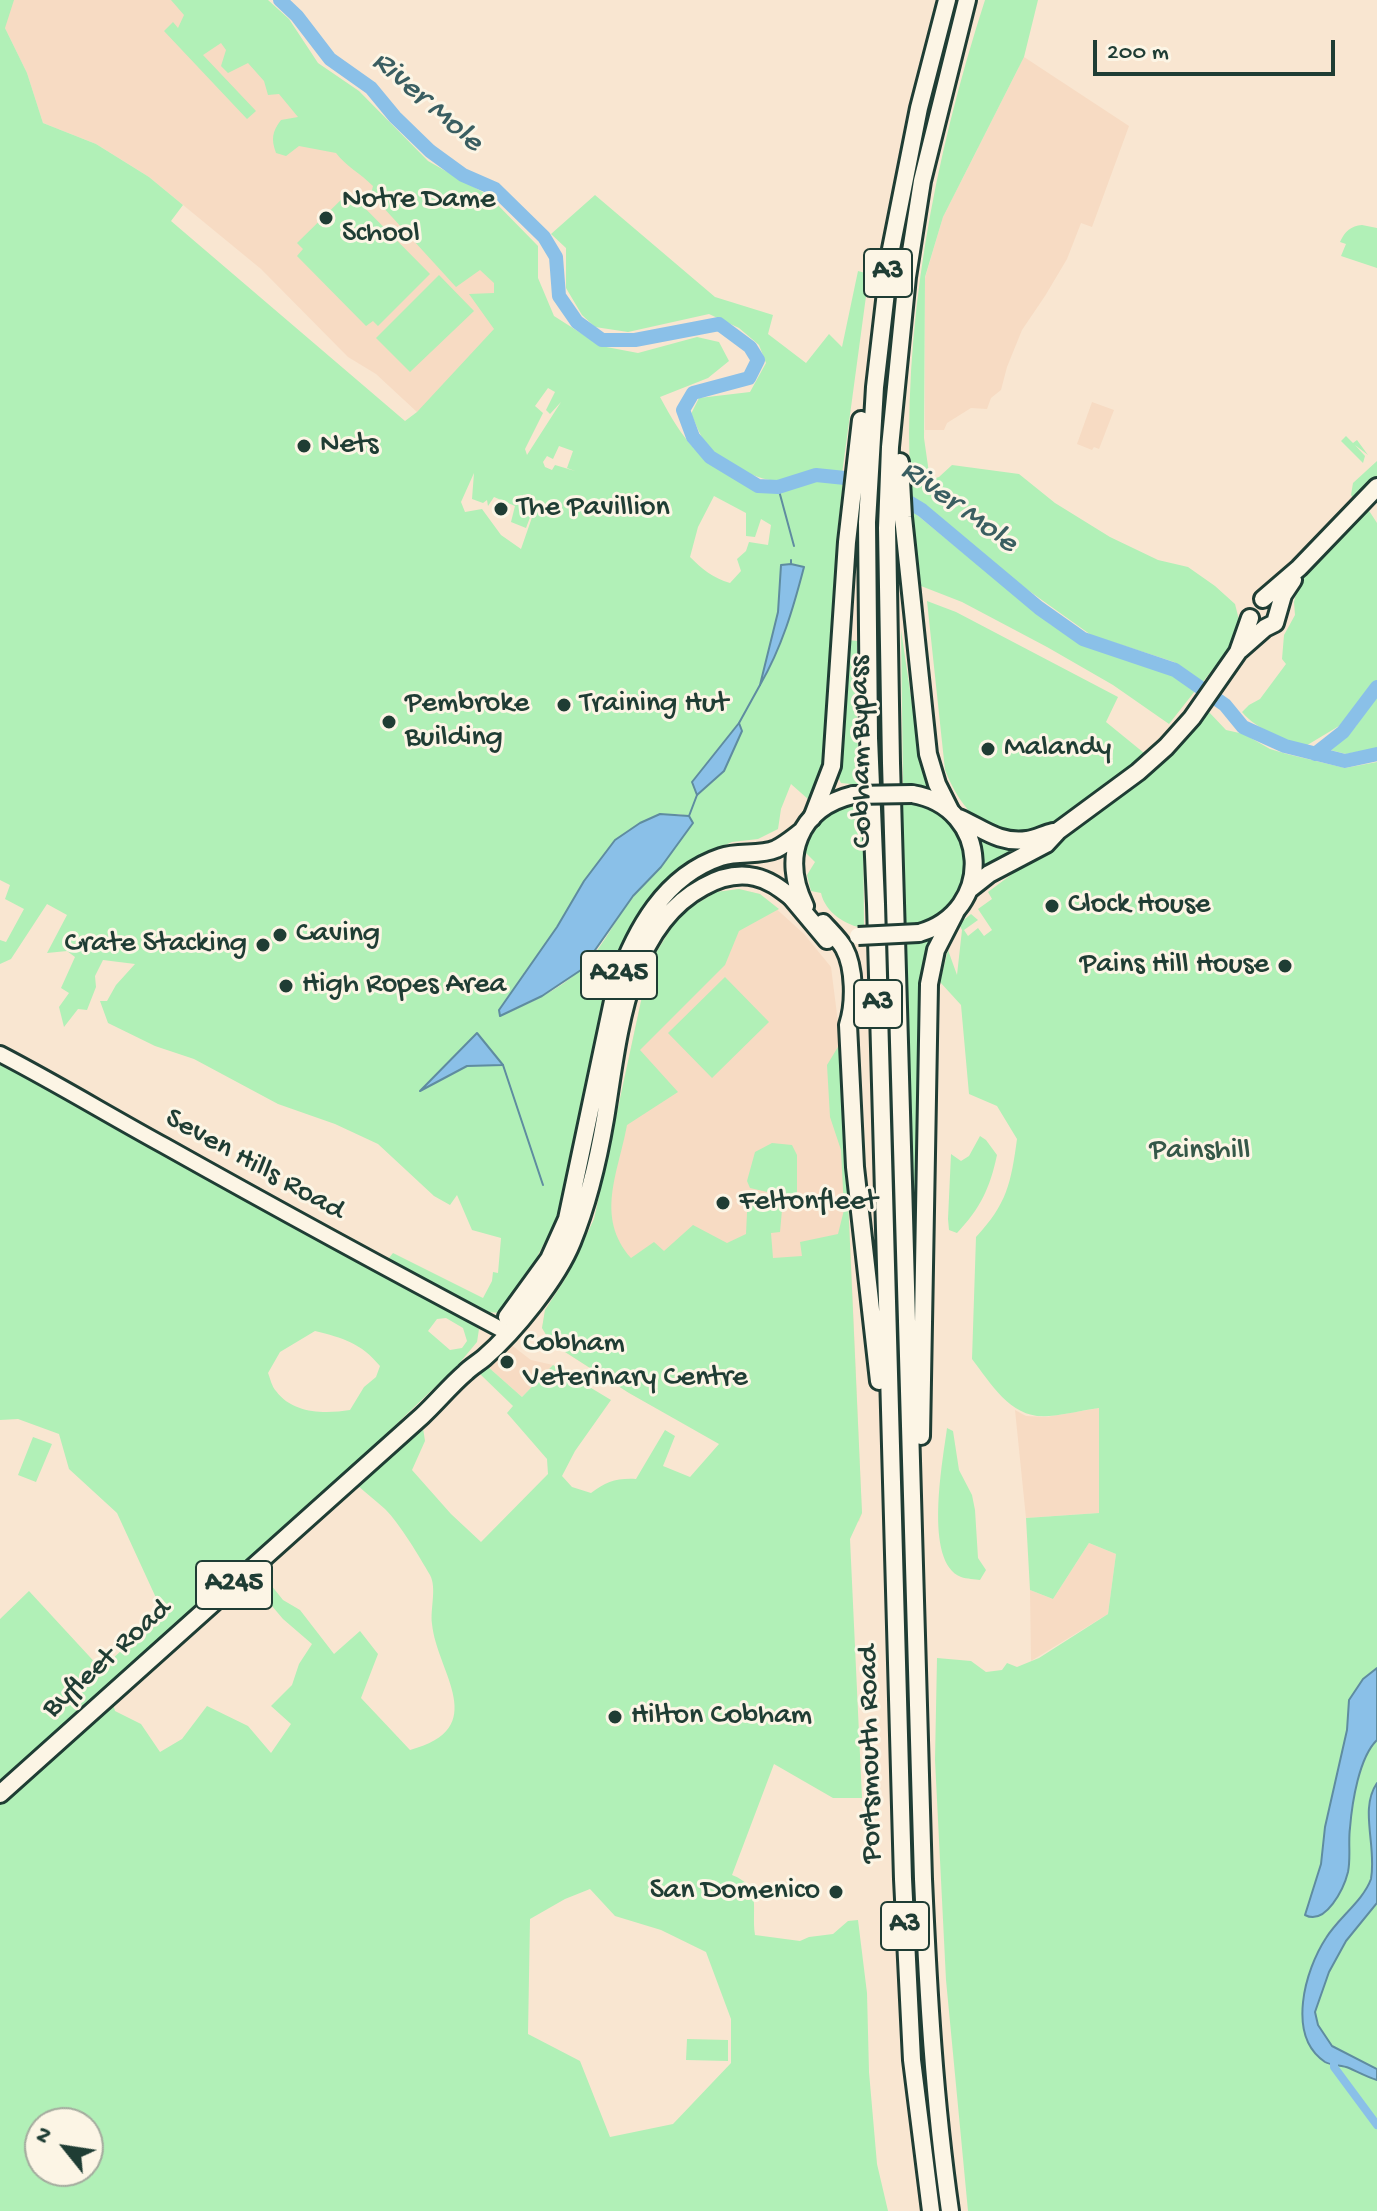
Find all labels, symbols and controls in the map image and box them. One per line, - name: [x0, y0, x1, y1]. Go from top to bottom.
- scale bar: [1097, 24, 1339, 74]
- text: 200 m: [1107, 39, 1169, 68]
- water label: River Mole: [362, 44, 490, 162]
- place label: Notre Dame School: [342, 183, 496, 254]
- marker: Notre Dame School: [317, 209, 335, 227]
- road number: A3: [864, 249, 912, 297]
- place label: Nets: [320, 428, 378, 464]
- marker: Nets: [295, 437, 313, 455]
- water label: River Mole: [892, 453, 1024, 563]
- place label: The Pavillion: [517, 491, 670, 527]
- marker: The Pavillion: [492, 500, 510, 518]
- street label: Cobham Bypass: [843, 655, 883, 849]
- place label: Pembroke Building: [405, 687, 529, 758]
- place label: Training Hut: [580, 687, 728, 723]
- marker: Training Hut: [555, 696, 573, 714]
- marker: Pembroke Building: [380, 713, 398, 731]
- place label: Malandy: [1004, 731, 1111, 767]
- marker: Malandy: [979, 740, 997, 758]
- place label: Clock House: [1068, 888, 1210, 924]
- marker: Clock House: [1043, 897, 1061, 915]
- place label: Caving: [296, 917, 380, 953]
- marker: Caving: [271, 926, 289, 944]
- place label: Crate Stacking: [64, 927, 247, 963]
- marker: Crate Stacking: [254, 936, 272, 954]
- place label: Pains Hill House: [1080, 948, 1269, 984]
- road number: A245: [581, 951, 657, 999]
- marker: Pains Hill House: [1276, 957, 1294, 975]
- place label: High Ropes Area: [302, 968, 506, 1004]
- marker: High Ropes Area: [277, 977, 295, 995]
- road number: A3: [854, 980, 902, 1028]
- street label: Seven Hills Road: [158, 1102, 350, 1230]
- park label: Painshill: [1150, 1134, 1250, 1170]
- place label: Feltonfleet: [739, 1185, 878, 1221]
- marker: Feltonfleet: [714, 1194, 732, 1212]
- place label: Cobham Veterinary Centre: [523, 1327, 748, 1398]
- marker: Cobham Veterinary Centre: [498, 1353, 516, 1371]
- road number: A245: [196, 1561, 272, 1609]
- street label: Byfleet Road: [36, 1593, 180, 1727]
- street label: Portsmouth Road: [852, 1645, 892, 1863]
- place label: Hilton Cobham: [631, 1699, 812, 1735]
- marker: Hilton Cobham: [606, 1708, 624, 1726]
- place label: San Domenico: [650, 1874, 820, 1910]
- marker: San Domenico: [827, 1883, 845, 1901]
- road number: A3: [881, 1902, 929, 1950]
- north arrow: [24, 2107, 104, 2187]
- text: N: [30, 2123, 60, 2149]

